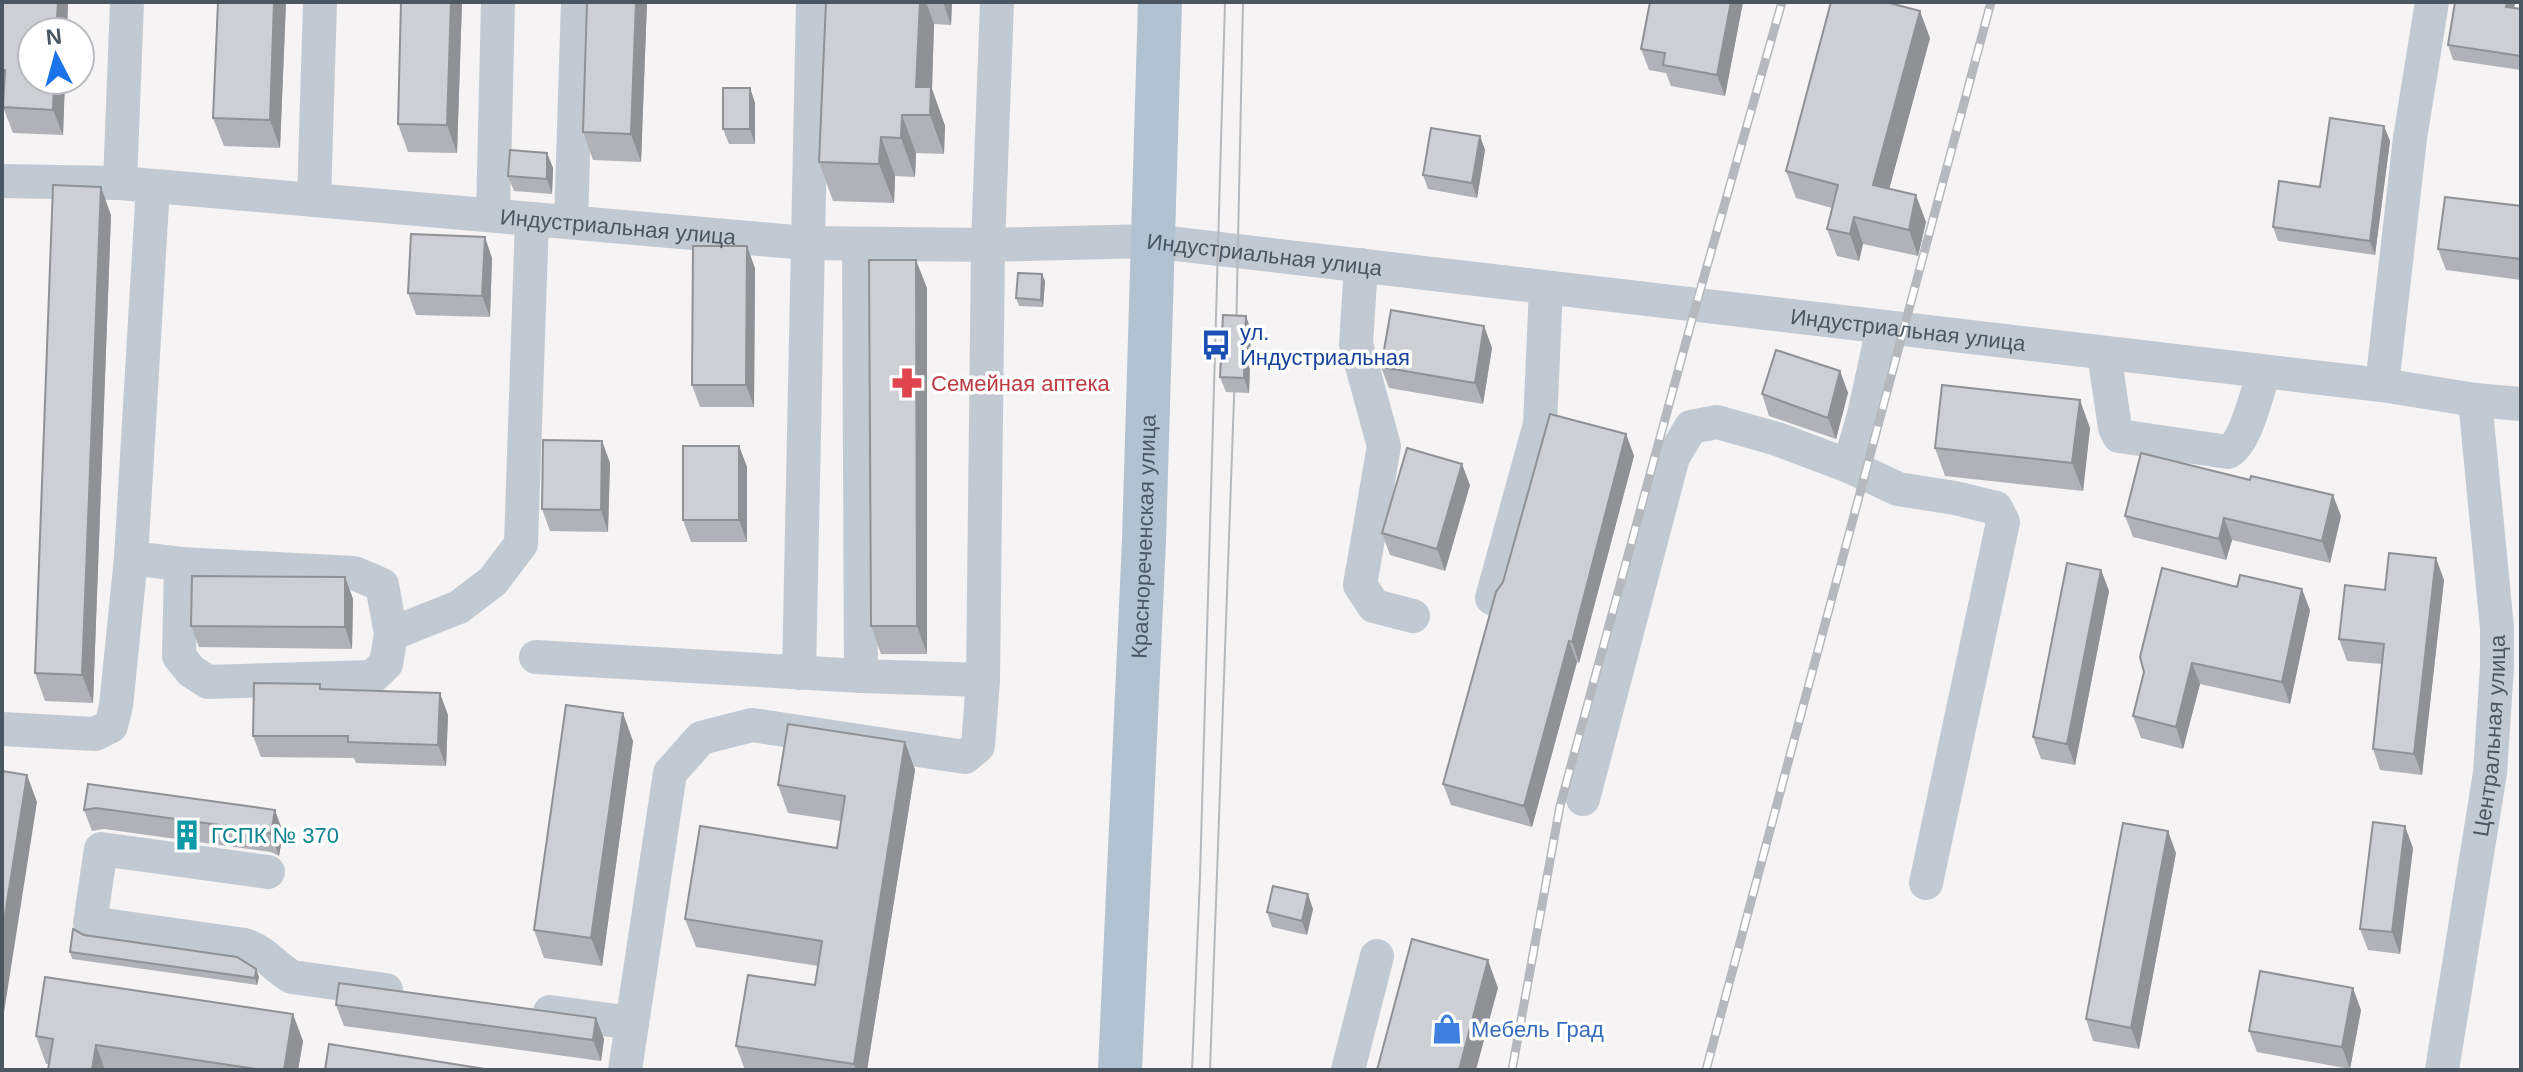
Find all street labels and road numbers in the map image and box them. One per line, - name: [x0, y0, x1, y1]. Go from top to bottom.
- street label: Индустриальная улица: [499, 204, 738, 250]
- street label: Индустриальная улица: [1145, 229, 1384, 281]
- street label: Индустриальная улица: [1789, 304, 2028, 356]
- street label: Краснореченская улица: [1127, 413, 1161, 659]
- street label: Центральная улица: [2468, 634, 2510, 838]

